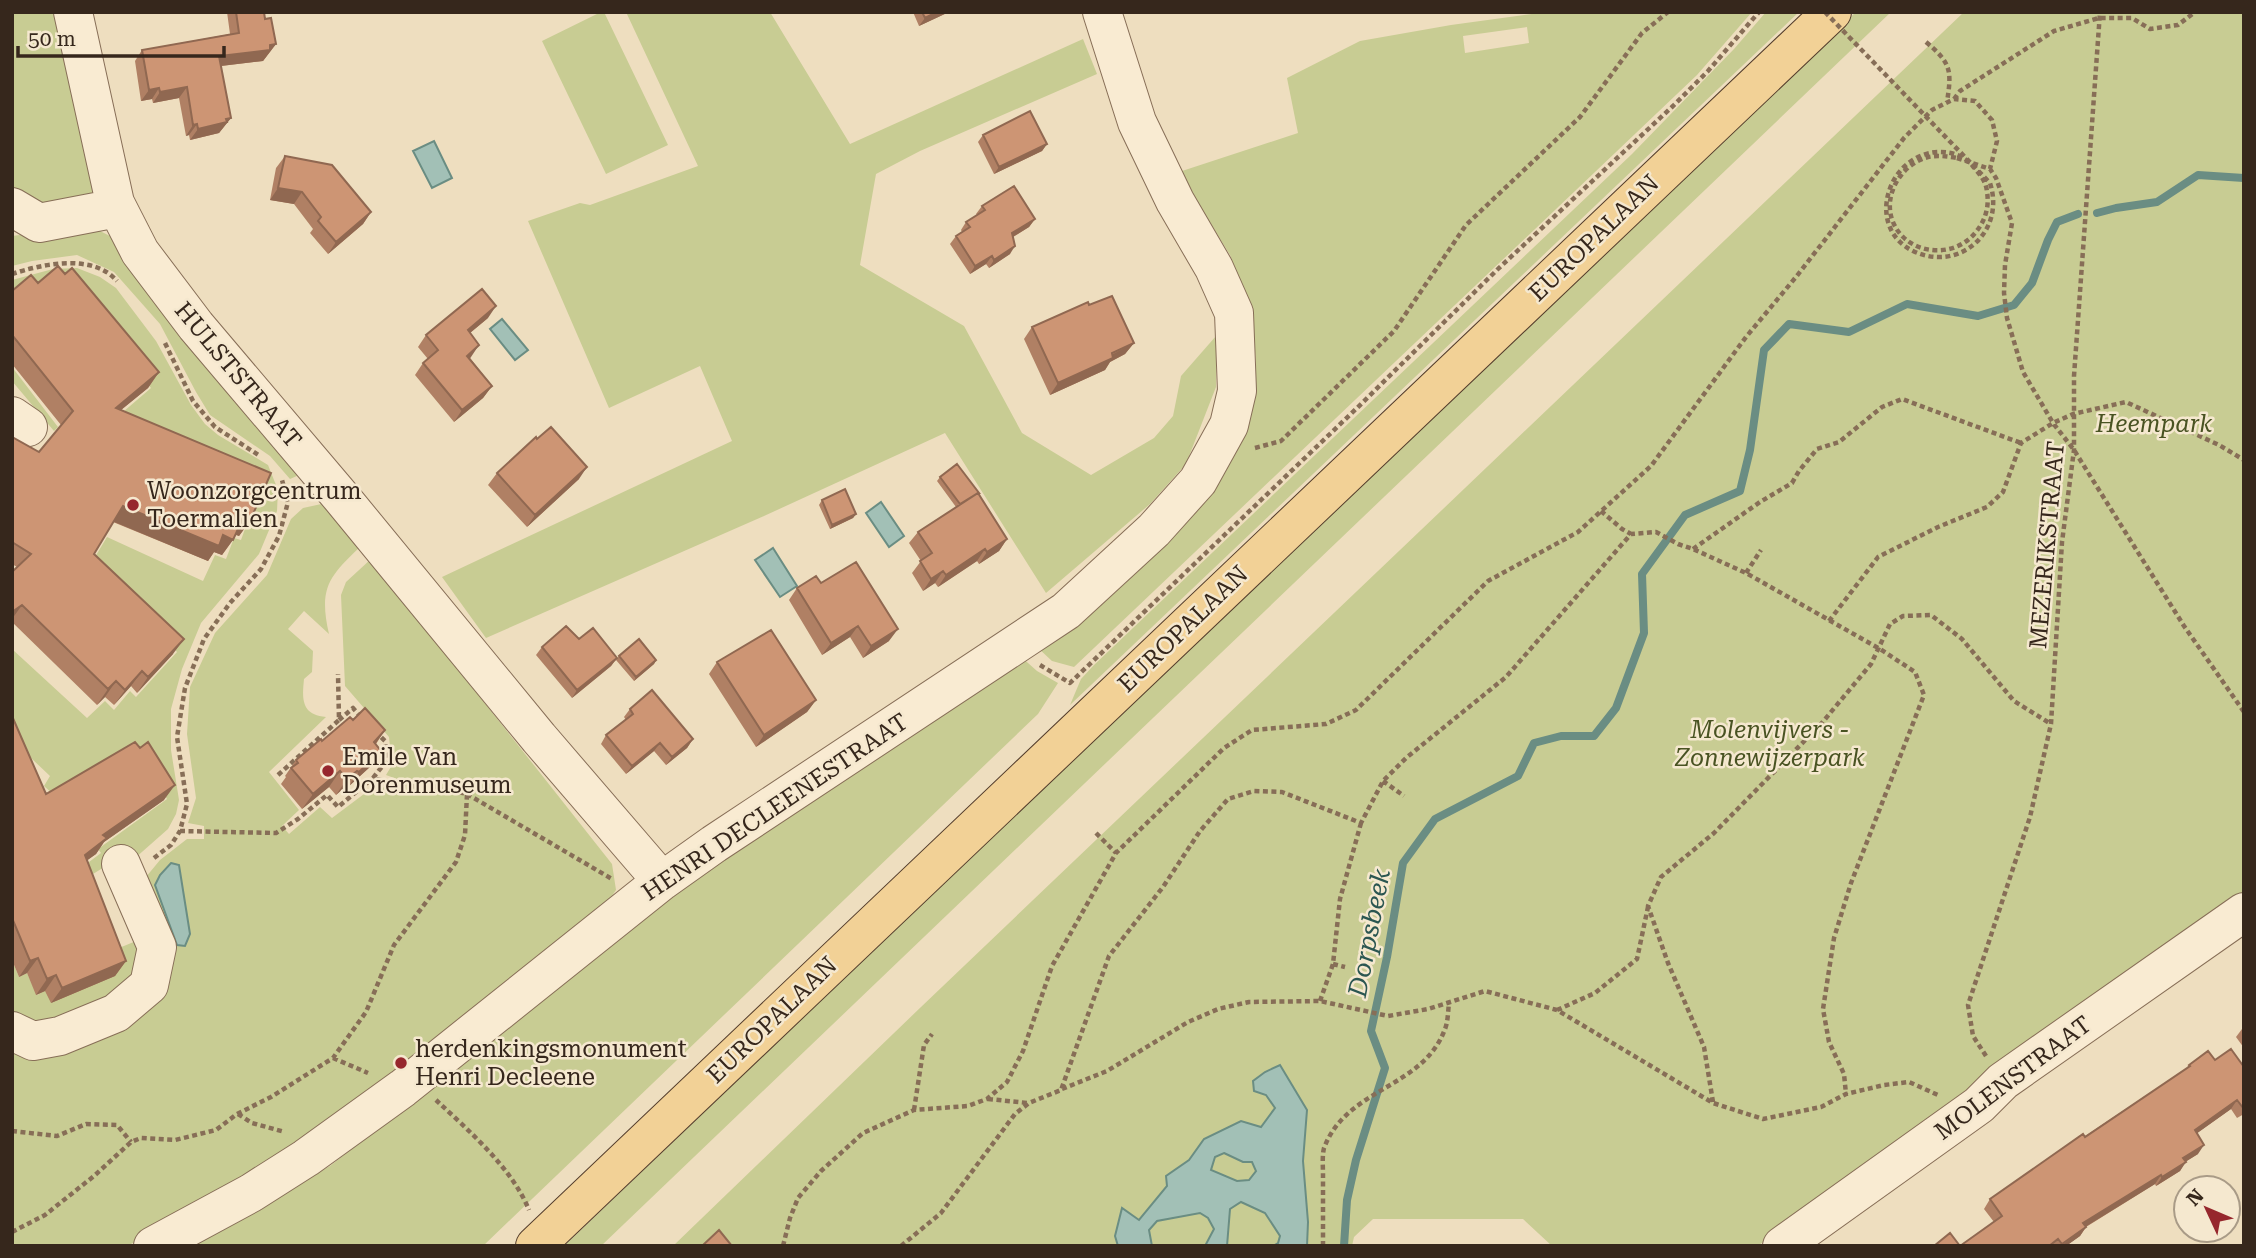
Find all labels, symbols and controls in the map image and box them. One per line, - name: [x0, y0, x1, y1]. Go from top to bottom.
- scale bar: [18, 14, 224, 58]
- text: 50 m: [28, 27, 76, 51]
- street label: EUROPALAAN: [1523, 169, 1665, 307]
- street label: HULSTSTRAAT: [169, 296, 307, 454]
- park label: Heempark: [2095, 410, 2212, 438]
- street label: MEZERIKSTRAAT: [2024, 440, 2070, 650]
- place label: Woonzorgcentrum Toermalien: [147, 477, 362, 533]
- marker: Woonzorgcentrum Toermalien: [125, 497, 141, 513]
- street label: EUROPALAAN: [1112, 560, 1254, 698]
- street label: HENRI DECLEENESTRAAT: [637, 707, 913, 907]
- park label: Molenvijvers - Zonnewijzerpark: [1674, 716, 1865, 772]
- place label: Emile Van Dorenmuseum: [342, 743, 512, 799]
- marker: Emile Van Dorenmuseum: [320, 763, 336, 779]
- water label: Dorpsbeek: [1342, 865, 1396, 1001]
- street label: EUROPALAAN: [701, 951, 843, 1089]
- street label: MOLENSTRAAT: [1929, 1010, 2097, 1146]
- place label: herdenkingsmonument Henri Decleene: [415, 1035, 687, 1091]
- marker: herdenkingsmonument Henri Decleene: [393, 1055, 409, 1071]
- north arrow: [2172, 1174, 2242, 1244]
- text: N: [2182, 1184, 2209, 1211]

